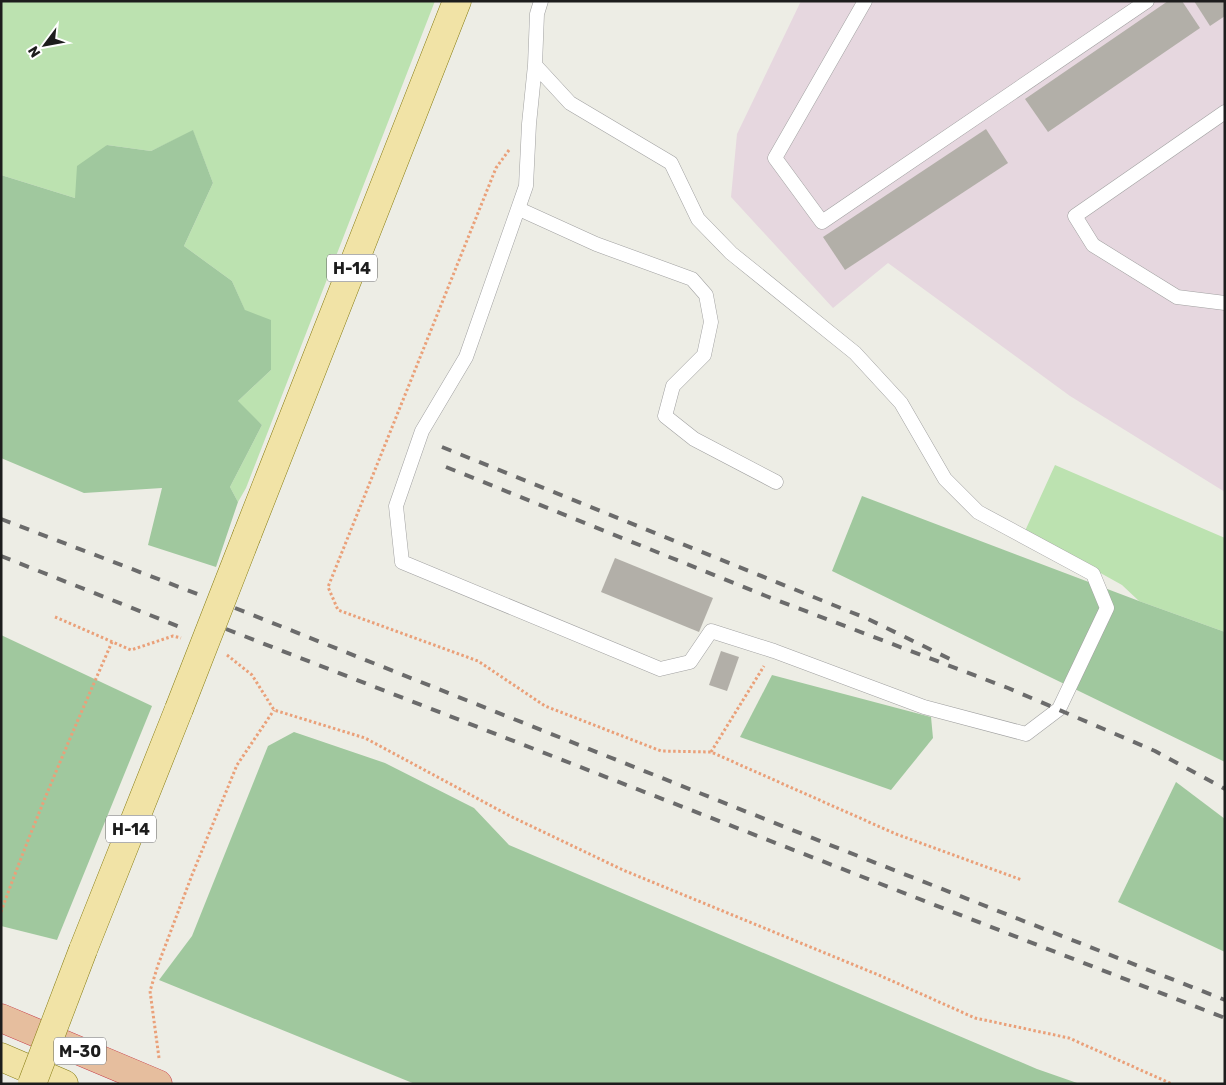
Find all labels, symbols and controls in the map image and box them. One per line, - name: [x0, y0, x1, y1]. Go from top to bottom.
- north arrow: [20, 20, 70, 70]
- text: N: [25, 43, 44, 60]
- road number: Н-14: [327, 254, 377, 282]
- road number: Н-14: [106, 816, 156, 842]
- road number: М-30: [54, 1038, 106, 1064]

